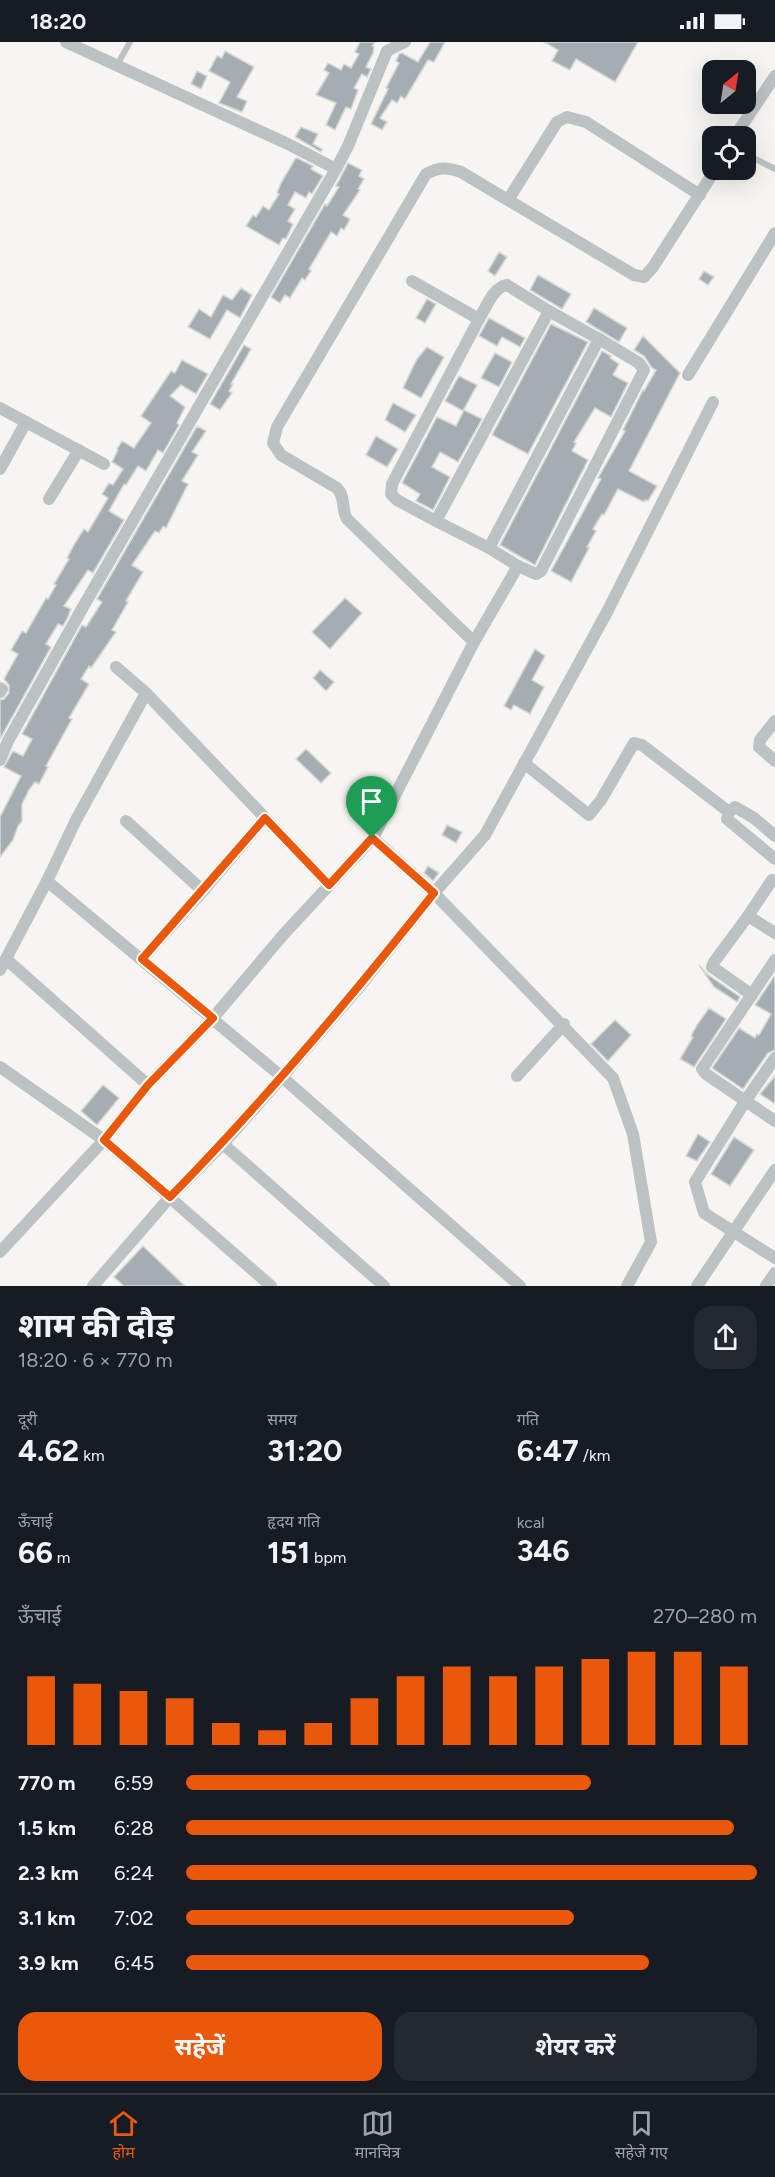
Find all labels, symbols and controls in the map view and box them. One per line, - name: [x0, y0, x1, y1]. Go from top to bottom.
- text: 18:20: [30, 8, 86, 35]
- north arrow: [702, 60, 756, 114]
- map controls: [702, 60, 756, 180]
- button: locate: [702, 126, 756, 180]
- pin: [346, 776, 397, 838]
- icon: arrive: [355, 785, 388, 818]
- text: शाम की दौड़: [18, 1306, 174, 1345]
- button: share: [694, 1306, 757, 1369]
- text: 18:20 · 6 × 770 m: [18, 1348, 172, 1372]
- text: दूरी: [18, 1410, 37, 1429]
- text: समय: [267, 1410, 297, 1429]
- text: गति: [517, 1410, 539, 1429]
- text: 4.62: [18, 1432, 79, 1469]
- text: 31:20: [267, 1432, 343, 1469]
- text: 6:47: [517, 1432, 579, 1469]
- text: km: [79, 1446, 105, 1465]
- text: /km: [579, 1446, 610, 1465]
- text: ऊँचाई: [18, 1512, 53, 1531]
- text: हृदय गति: [267, 1512, 320, 1531]
- text: kcal: [517, 1513, 545, 1532]
- text: 346: [517, 1532, 570, 1569]
- text: 66: [18, 1534, 53, 1571]
- text: 151: [267, 1534, 310, 1571]
- text: m: [53, 1548, 70, 1567]
- text: bpm: [310, 1548, 346, 1567]
- text: ऊँचाई: [18, 1604, 61, 1628]
- text: 270–280 m: [653, 1604, 757, 1628]
- text: 770 m: [18, 1771, 75, 1795]
- text: 6:59: [114, 1771, 153, 1795]
- text: 1.5 km: [18, 1816, 76, 1840]
- text: 6:28: [114, 1816, 154, 1840]
- text: 2.3 km: [18, 1861, 79, 1885]
- text: 6:24: [114, 1861, 154, 1885]
- text: 3.1 km: [18, 1906, 75, 1930]
- text: 7:02: [114, 1906, 154, 1930]
- text: 3.9 km: [18, 1951, 79, 1975]
- text: 6:45: [114, 1951, 154, 1975]
- button: सहेजें: [18, 2012, 382, 2081]
- button: शेयर करें: [394, 2012, 757, 2081]
- tab: होम: [107, 2107, 140, 2165]
- tab: मानचित्र: [355, 2107, 400, 2165]
- tab: सहेजे गए: [615, 2107, 668, 2165]

